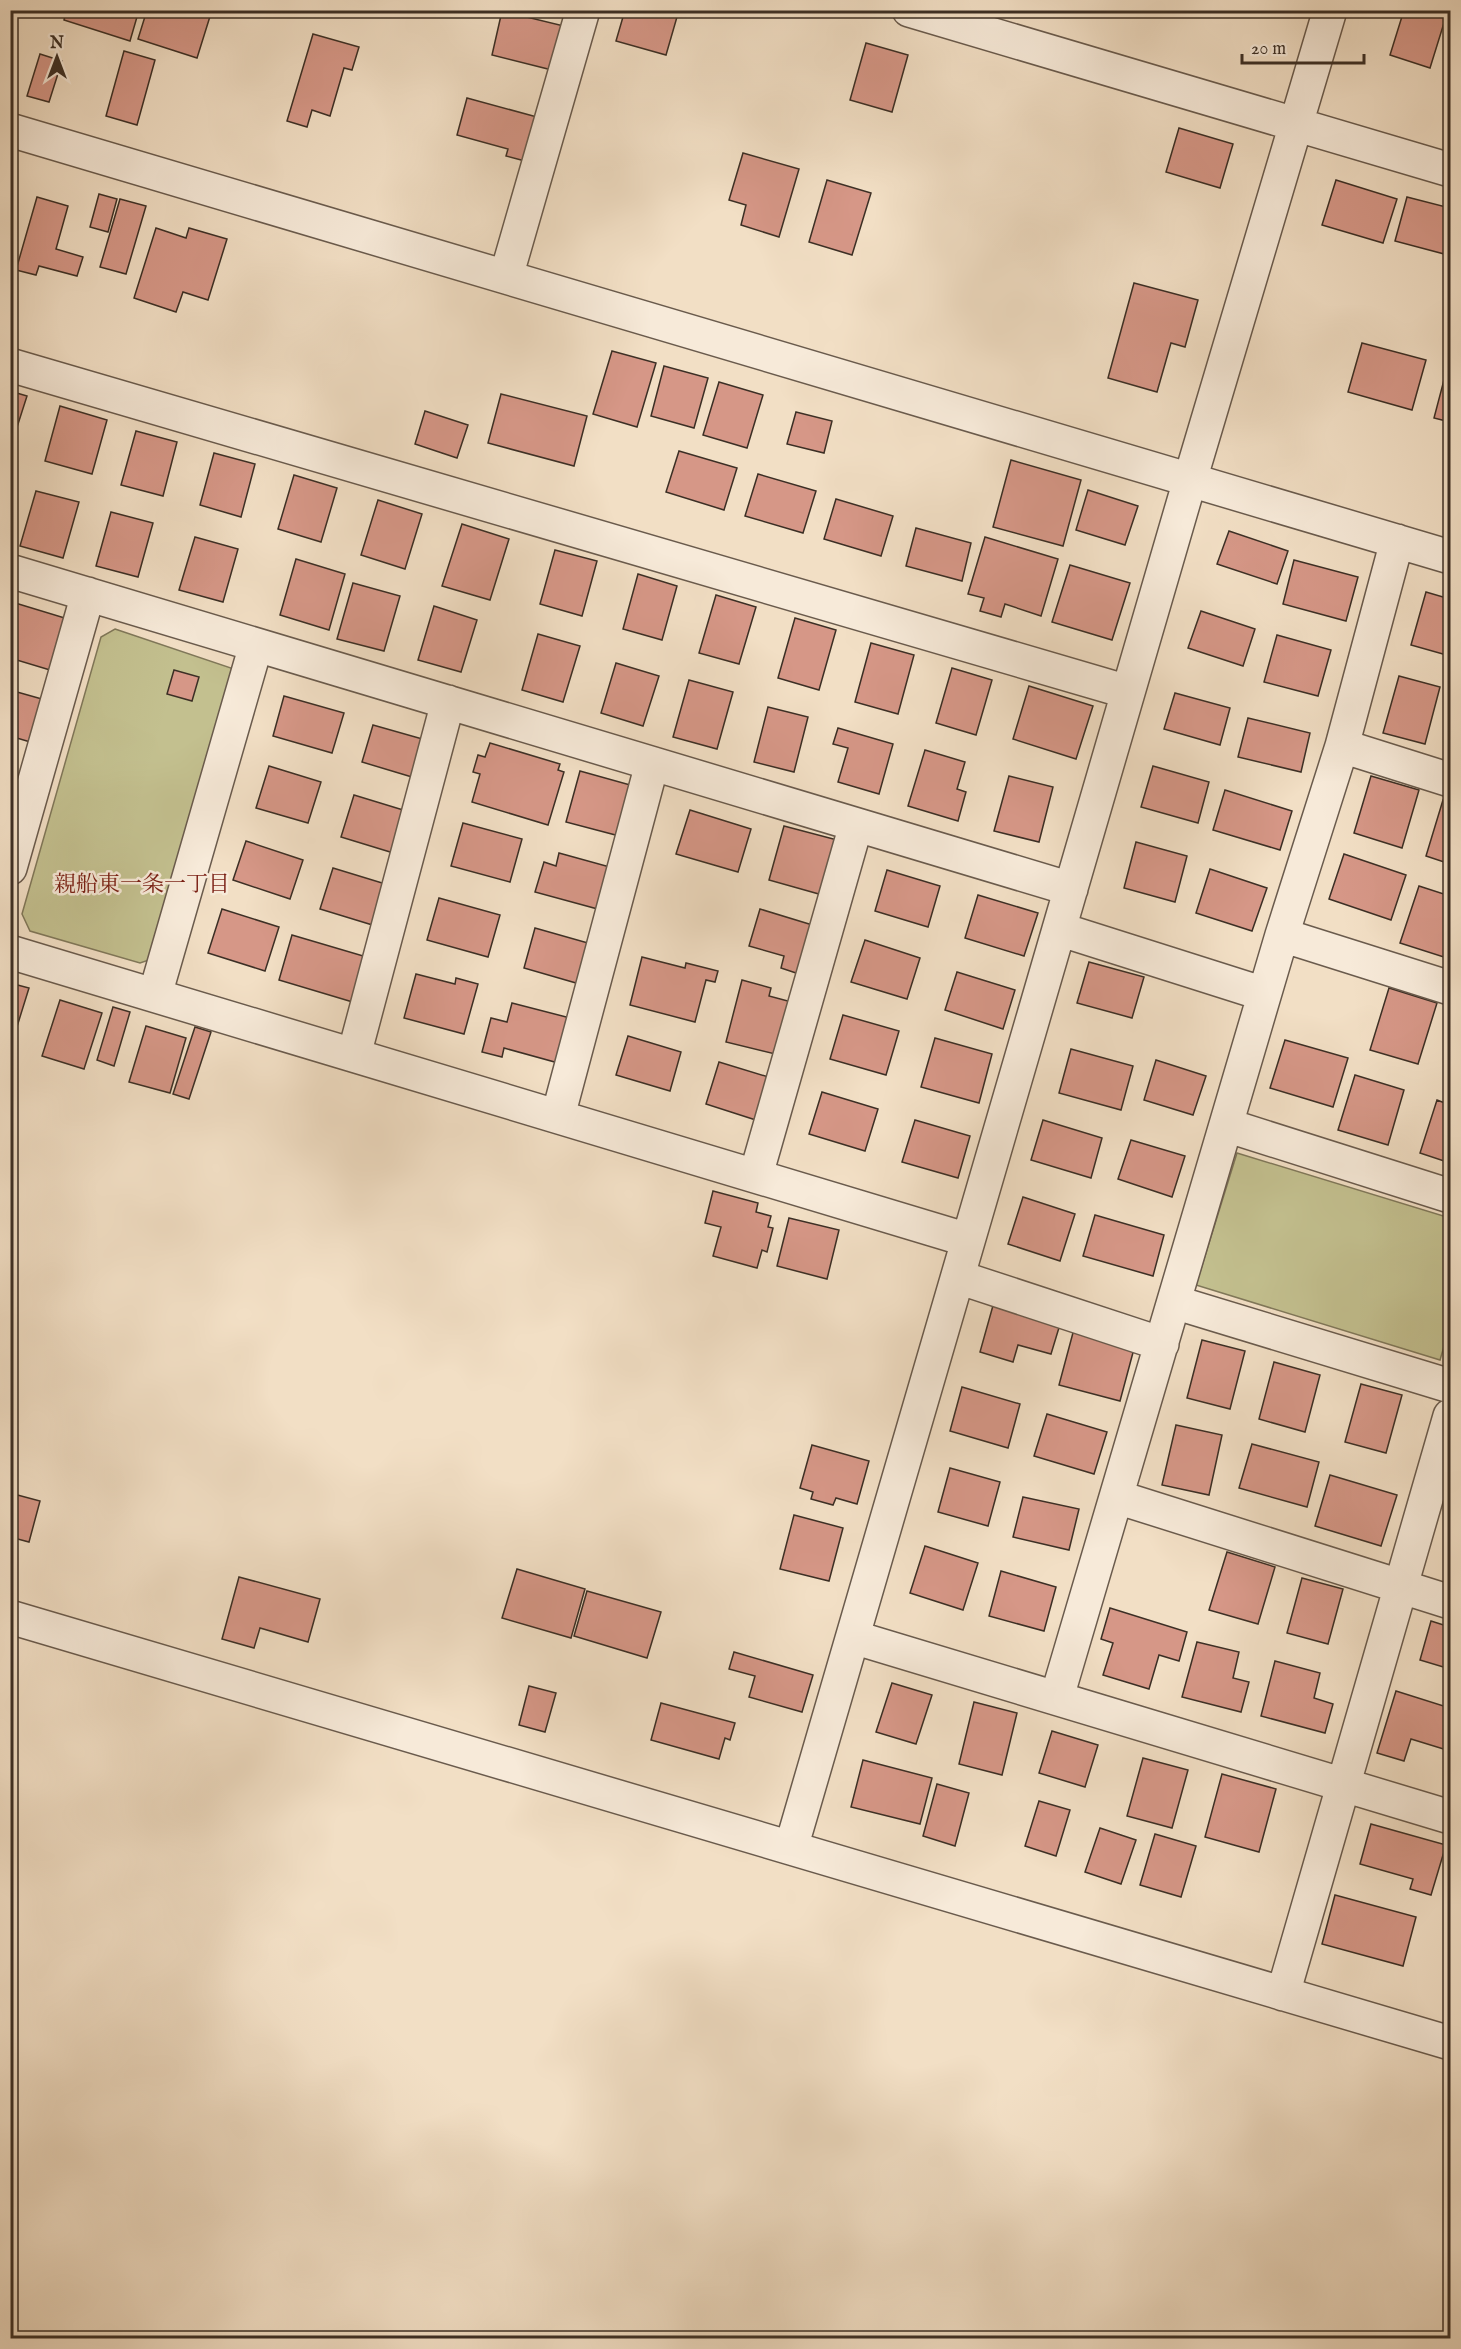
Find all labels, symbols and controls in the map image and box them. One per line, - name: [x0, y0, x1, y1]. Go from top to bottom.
- north arrow: [27, 27, 87, 87]
- scale bar: [1242, 27, 1364, 65]
- text: N: [49, 34, 64, 54]
- text: 20 m: [1251, 38, 1286, 61]
- district label: 親船東一条一丁目: [54, 871, 230, 899]

